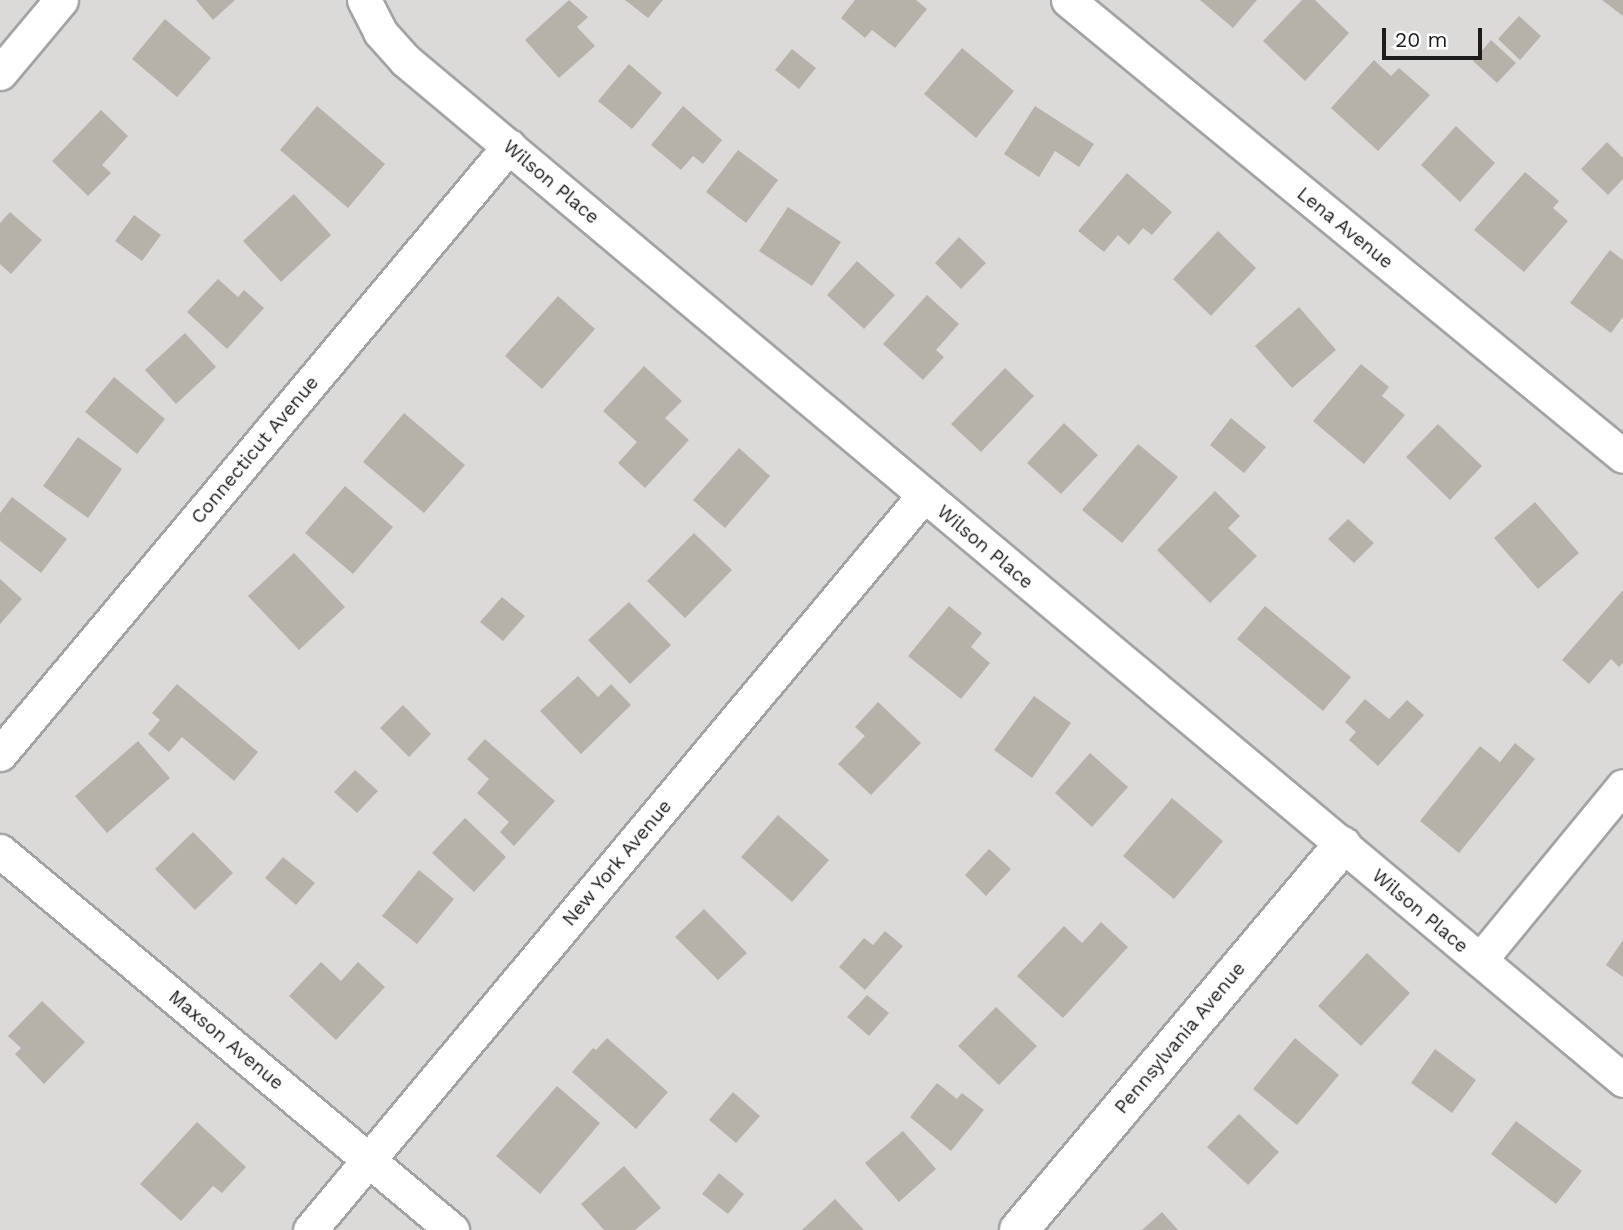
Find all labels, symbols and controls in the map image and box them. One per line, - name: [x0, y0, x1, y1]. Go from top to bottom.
- scale bar: [1385, 14, 1485, 58]
- text: 20 m: [1395, 27, 1447, 52]
- street label: Wilson Place: [498, 135, 604, 229]
- street label: Lena Avenue: [1292, 182, 1398, 274]
- street label: Connecticut Avenue: [186, 371, 324, 529]
- street label: Wilson Place: [932, 500, 1038, 594]
- street label: New York Avenue: [557, 794, 677, 932]
- street label: Wilson Place: [1367, 864, 1473, 958]
- street label: Pennsylvania Avenue: [1109, 957, 1251, 1119]
- street label: Maxson Avenue: [164, 985, 288, 1095]

